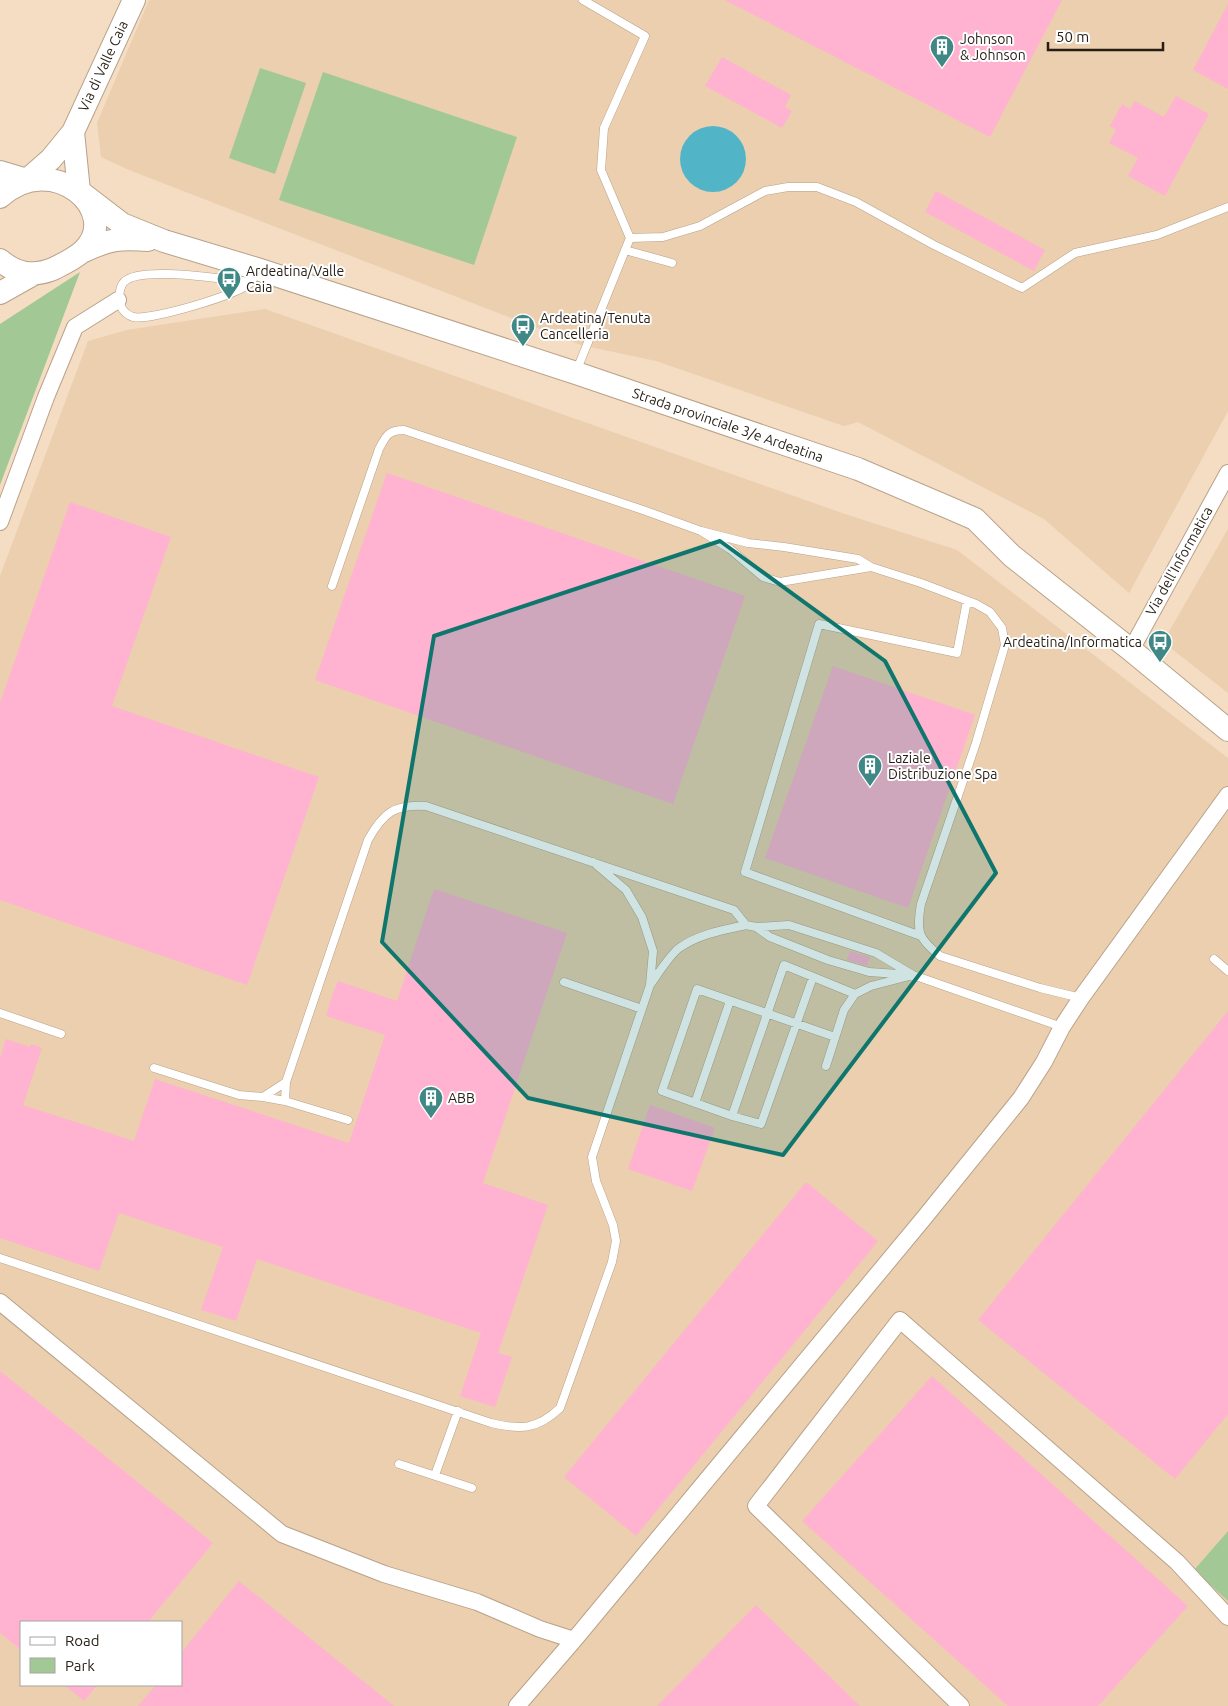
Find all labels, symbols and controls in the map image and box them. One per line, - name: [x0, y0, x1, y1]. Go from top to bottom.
- street label: Via di Valle Caia: [75, 18, 131, 114]
- scale bar: [1048, 20, 1163, 52]
- text: 50 m: [1056, 28, 1089, 45]
- place label: Johnson & Johnson: [960, 31, 1026, 63]
- building icon: Johnson & Johnson: [929, 34, 955, 68]
- place label: Ardeatina/Valle Caia: [246, 263, 344, 295]
- bus stop icon: Ardeatina/Valle Caia: [216, 266, 242, 300]
- place label: Ardeatina/Tenuta Cancelleria: [540, 310, 651, 342]
- bus stop icon: Ardeatina/Tenuta Cancelleria: [510, 313, 536, 347]
- street label: Strada provinciale 3/e Ardeatina: [630, 385, 826, 465]
- street label: Via dell'Informatica: [1142, 504, 1216, 618]
- bus stop icon: Ardeatina/Informatica: [1147, 629, 1173, 663]
- place label: Ardeatina/Informatica: [1003, 634, 1142, 650]
- place label: Laziale Distribuzione Spa: [888, 750, 997, 782]
- building icon: Laziale Distribuzione Spa: [857, 753, 883, 787]
- building icon: ABB: [418, 1085, 444, 1119]
- place label: ABB: [448, 1090, 475, 1106]
- legend: [20, 1621, 182, 1686]
- text: Road: [65, 1632, 100, 1649]
- text: Park: [65, 1657, 95, 1674]

